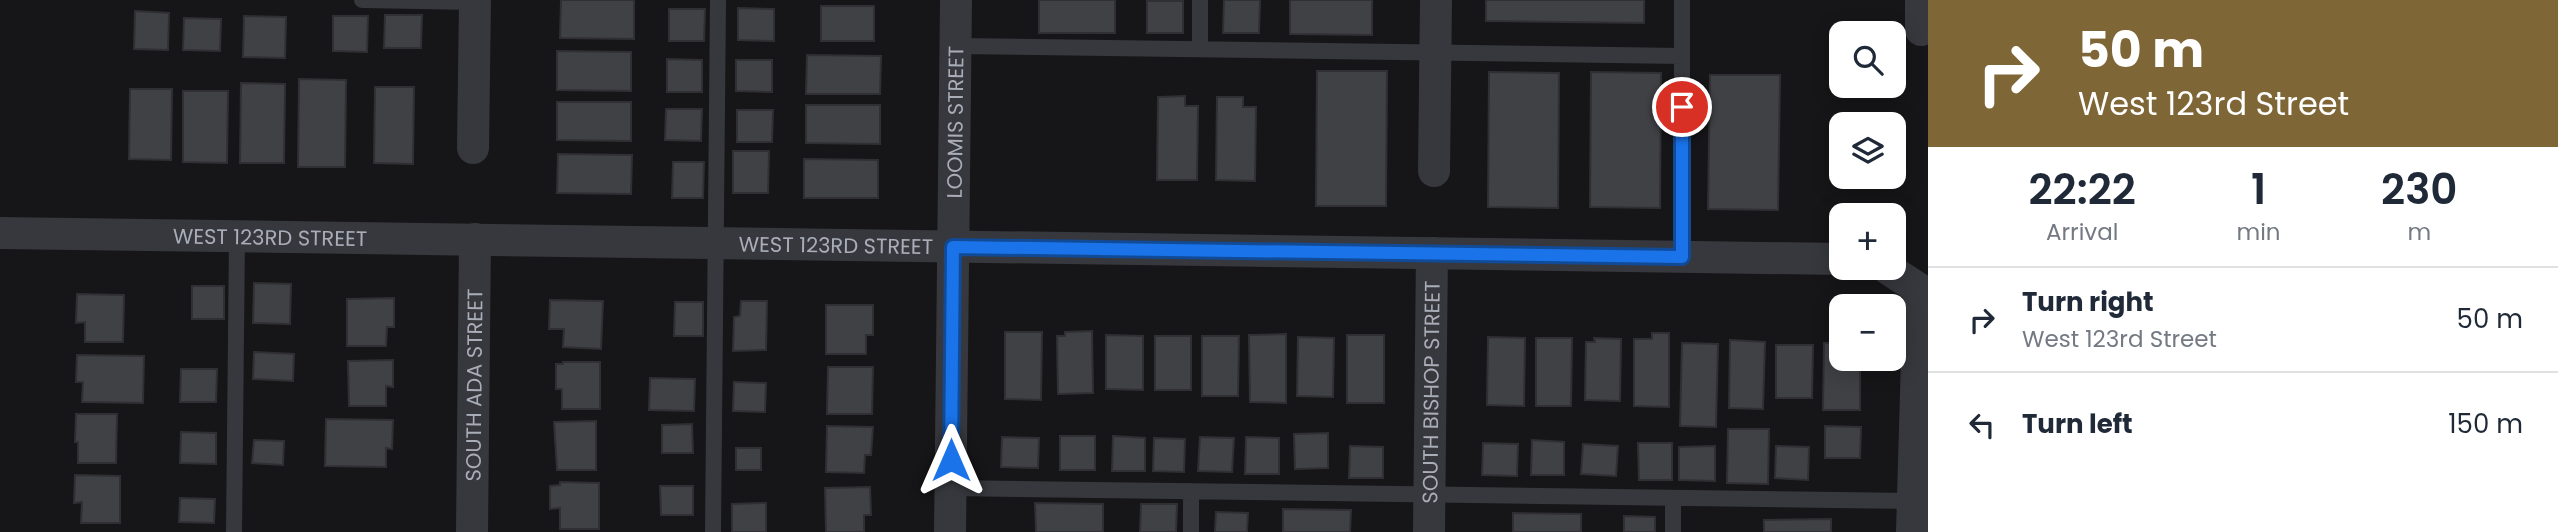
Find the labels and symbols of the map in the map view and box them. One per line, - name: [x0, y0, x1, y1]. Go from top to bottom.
- street label: LOOMIS STREET: [939, 46, 970, 199]
- pin: [1652, 77, 1712, 137]
- street label: WEST 123RD STREET: [173, 221, 367, 253]
- street label: WEST 123RD STREET: [738, 229, 933, 261]
- street label: SOUTH BISHOP STREET: [1415, 280, 1446, 504]
- street label: SOUTH ADA STREET: [458, 288, 489, 482]
- position arrow: [914, 423, 988, 497]

